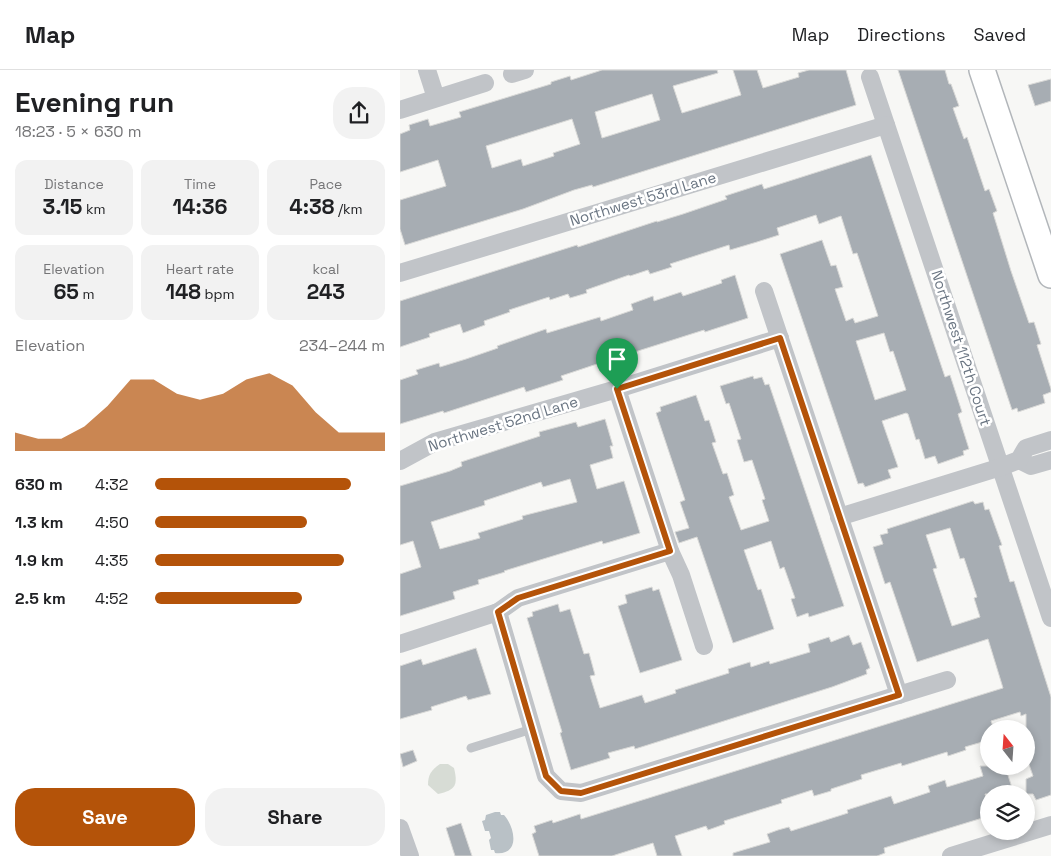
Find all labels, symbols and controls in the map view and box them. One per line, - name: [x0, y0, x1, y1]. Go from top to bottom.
- text: Map: [25, 19, 75, 50]
- text: Map: [792, 23, 829, 46]
- text: Directions: [857, 23, 946, 46]
- text: Saved: [974, 23, 1026, 46]
- text: Evening run: [15, 84, 174, 120]
- button: share: [333, 87, 385, 139]
- text: 18:23 · 5 × 630 m: [15, 121, 142, 142]
- street label: Northwest 53rd Lane: [567, 167, 718, 230]
- text: Distance: [44, 175, 104, 193]
- text: Time: [184, 175, 216, 193]
- text: Pace: [310, 175, 342, 193]
- text: 3.15: [42, 193, 82, 220]
- text: 14:36: [173, 193, 227, 220]
- text: 4:38: [289, 193, 334, 220]
- text: km: [82, 200, 106, 218]
- text: /km: [334, 200, 363, 218]
- text: Elevation: [43, 260, 105, 278]
- text: Heart rate: [166, 260, 234, 278]
- text: kcal: [312, 260, 340, 278]
- street label: Northwest 112th Court: [927, 268, 996, 428]
- text: 65: [53, 278, 79, 305]
- text: 148: [165, 278, 201, 305]
- text: 243: [307, 278, 345, 305]
- text: m: [79, 285, 95, 303]
- text: bpm: [201, 285, 235, 303]
- text: Elevation: [15, 335, 85, 356]
- text: 234–244 m: [299, 335, 385, 356]
- pin: [596, 338, 638, 389]
- icon: arrive: [603, 345, 631, 373]
- street label: Northwest 52nd Lane: [426, 392, 580, 455]
- text: 630 m: [15, 474, 63, 495]
- text: 4:32: [95, 474, 128, 495]
- text: 1.3 km: [15, 512, 63, 533]
- text: 4:50: [95, 512, 129, 533]
- text: 1.9 km: [15, 550, 64, 571]
- text: 4:35: [95, 550, 128, 571]
- text: 2.5 km: [15, 588, 66, 609]
- text: 4:52: [95, 588, 128, 609]
- north arrow: [980, 720, 1035, 775]
- map controls: [980, 720, 1035, 840]
- button: layers: [980, 785, 1035, 840]
- button: Save: [15, 788, 195, 846]
- button: Share: [205, 788, 385, 846]

